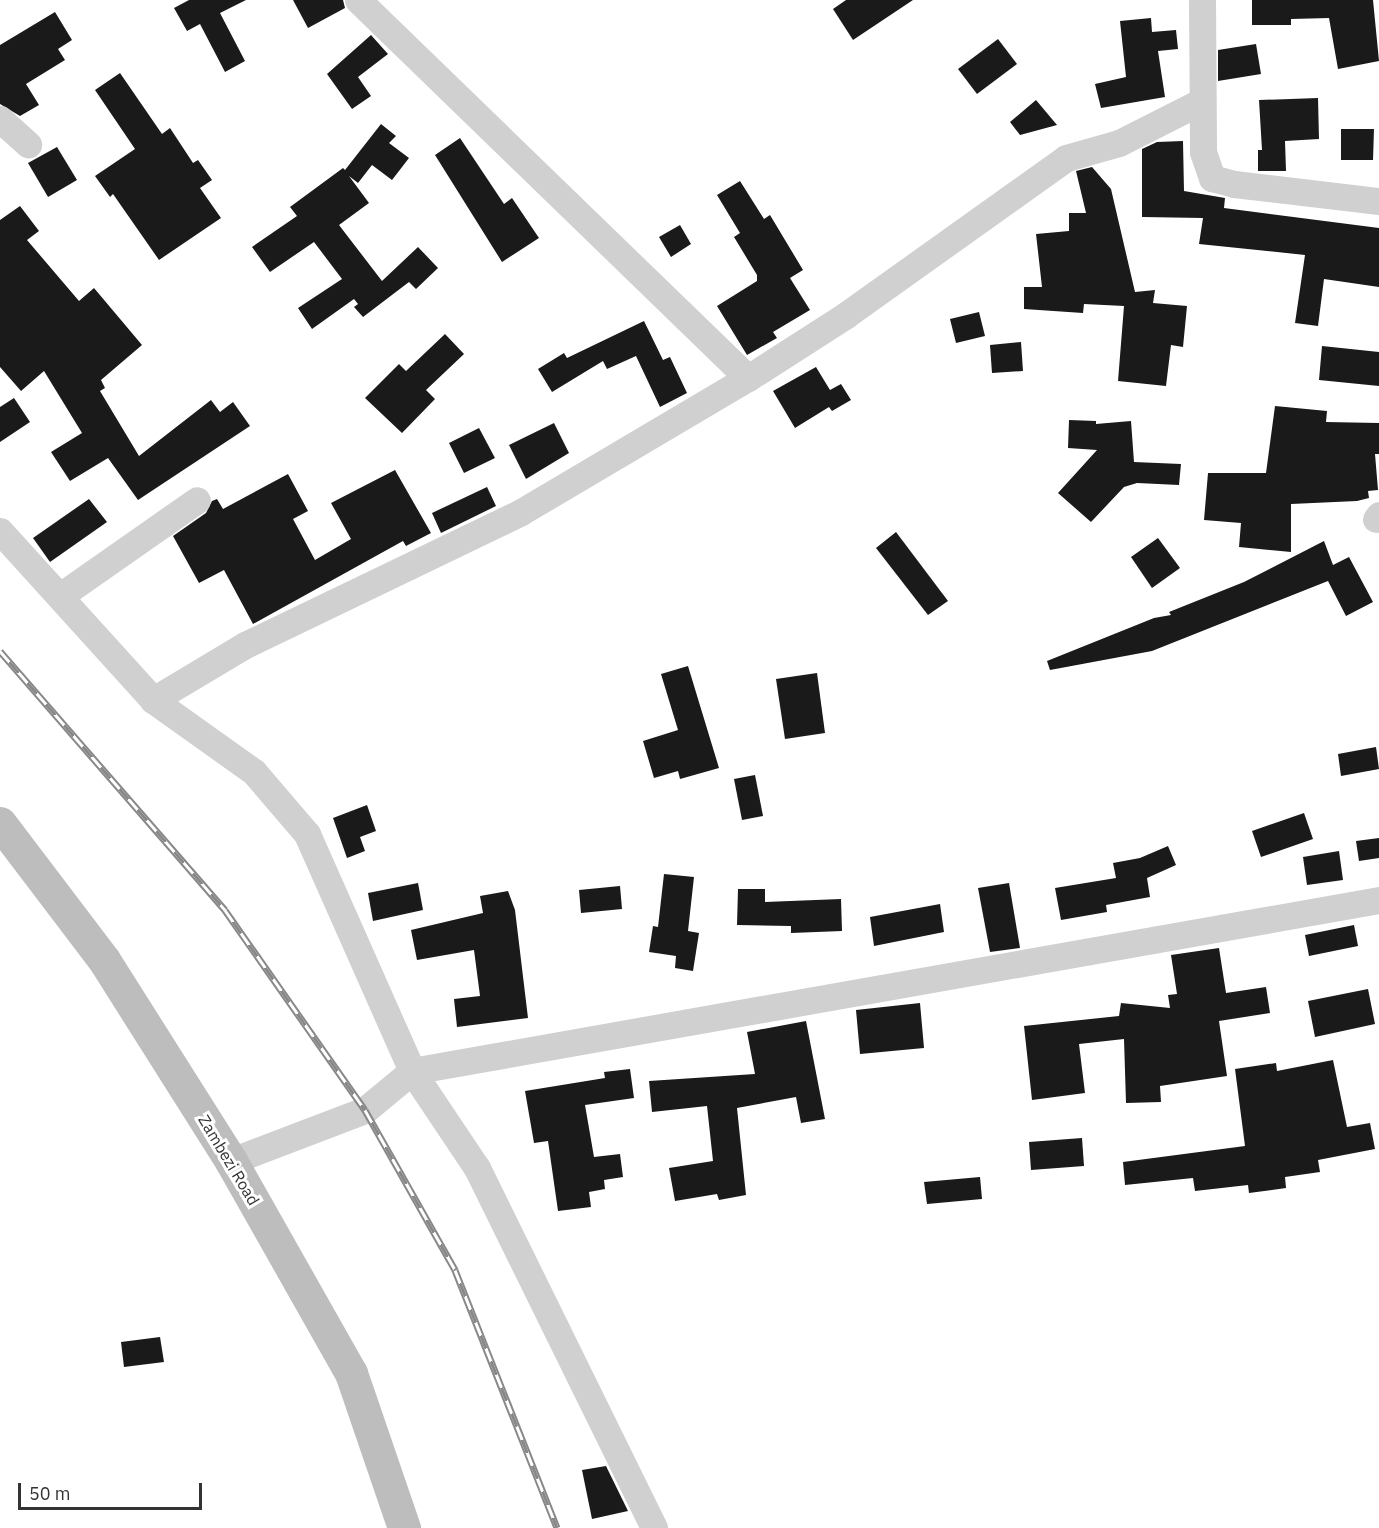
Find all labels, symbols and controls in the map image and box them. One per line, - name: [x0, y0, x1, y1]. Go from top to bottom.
- street label: Zambezi Road: [195, 1111, 263, 1209]
- scale bar: [21, 1471, 206, 1509]
- text: 50 m: [29, 1482, 71, 1505]

